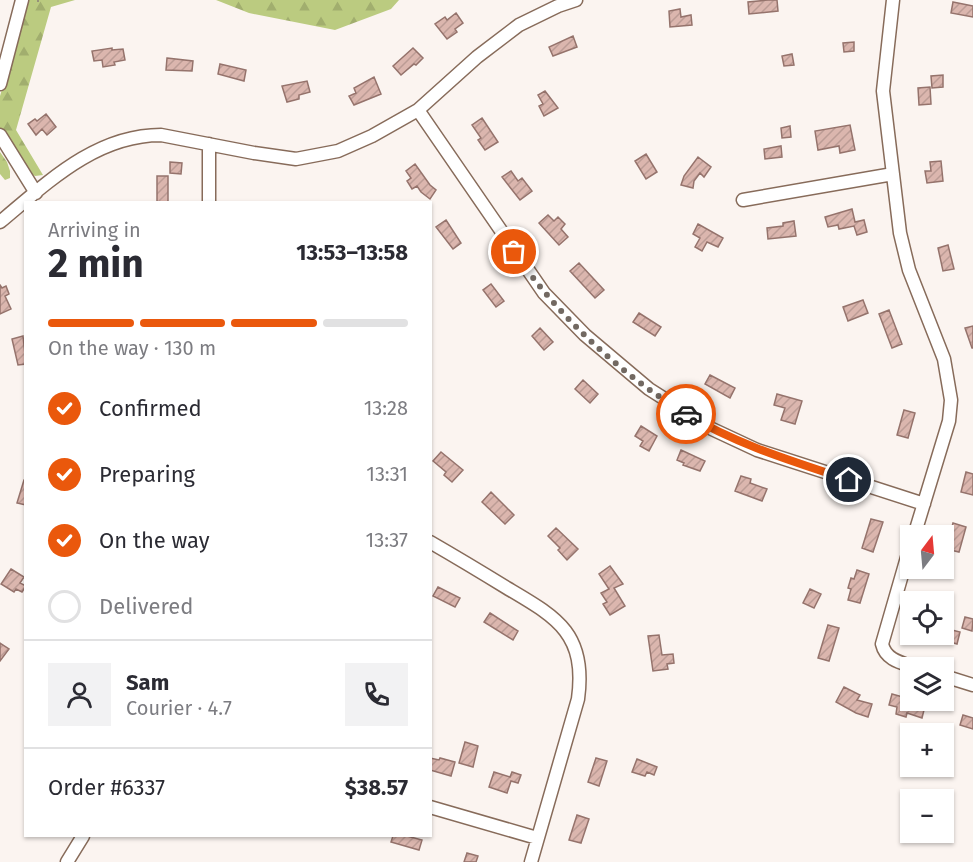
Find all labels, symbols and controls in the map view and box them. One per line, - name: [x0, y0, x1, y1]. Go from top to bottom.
- text: Arriving in: [48, 218, 141, 242]
- pin: [488, 226, 539, 277]
- icon: bag: [497, 235, 530, 268]
- text: 13:53–13:58: [296, 239, 408, 266]
- text: 2 min: [48, 241, 144, 287]
- text: On the way · 130 m: [48, 336, 216, 360]
- courier: [656, 384, 716, 444]
- icon: check: [48, 392, 81, 425]
- text: Confirmed: [99, 395, 202, 422]
- text: 13:28: [364, 396, 408, 420]
- icon: car: [670, 398, 703, 431]
- pin: [823, 454, 874, 505]
- icon: check: [48, 458, 81, 491]
- text: Preparing: [99, 461, 195, 488]
- text: 13:31: [366, 462, 408, 486]
- icon: home: [832, 463, 865, 496]
- icon: check: [48, 524, 81, 557]
- north arrow: [900, 525, 954, 579]
- map controls: [900, 525, 954, 843]
- text: On the way: [99, 527, 210, 554]
- text: 13:37: [366, 528, 408, 552]
- button: locate: [900, 591, 954, 645]
- text: Delivered: [99, 593, 194, 620]
- button: layers: [900, 657, 954, 711]
- button: person: [48, 663, 111, 726]
- button: phone: [345, 663, 408, 726]
- text: Sam: [126, 669, 169, 696]
- text: Courier · 4.7: [126, 696, 232, 720]
- button: +: [900, 723, 954, 777]
- text: Order #6337: [48, 774, 165, 801]
- text: $38.57: [345, 774, 408, 801]
- button: −: [900, 789, 954, 843]

